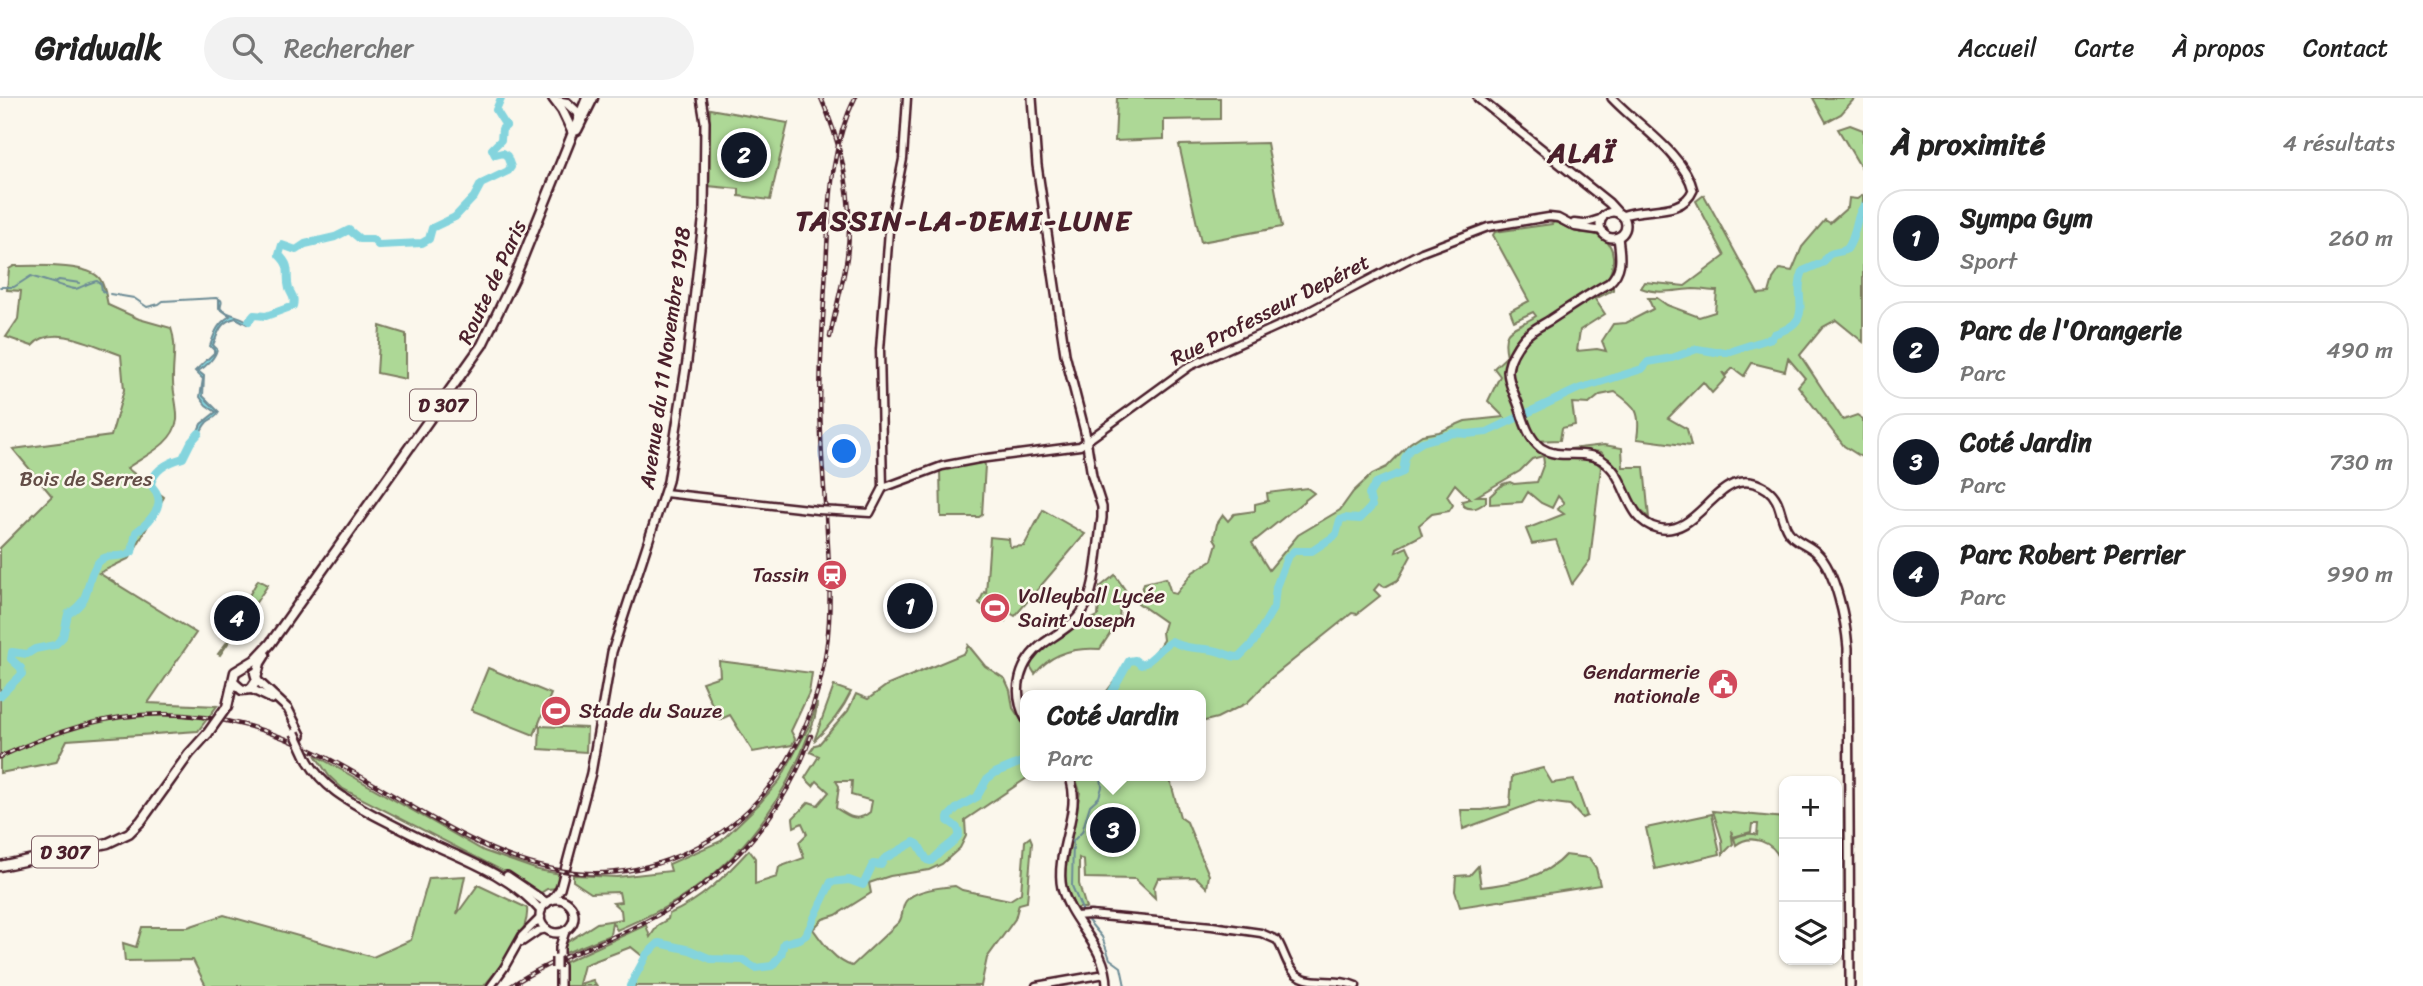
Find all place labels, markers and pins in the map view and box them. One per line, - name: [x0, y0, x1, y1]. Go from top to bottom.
- pin: 2: [721, 129, 767, 181]
- place label: Tassin: [752, 556, 809, 594]
- station icon: Tassin: [815, 558, 849, 592]
- place label: Volleyball Lycée Saint Joseph: [1018, 577, 1165, 639]
- pin: 1: [887, 580, 933, 632]
- sports icon: Volleyball Lycée Saint Joseph: [978, 591, 1012, 625]
- pin: 4: [214, 592, 260, 644]
- place label: Gendarmerie nationale: [1583, 653, 1700, 715]
- public building icon: Gendarmerie nationale: [1706, 667, 1740, 701]
- place label: Stade du Sauze: [579, 692, 722, 730]
- sports icon: Stade du Sauze: [539, 694, 573, 728]
- pin: 3: [1090, 804, 1136, 856]

